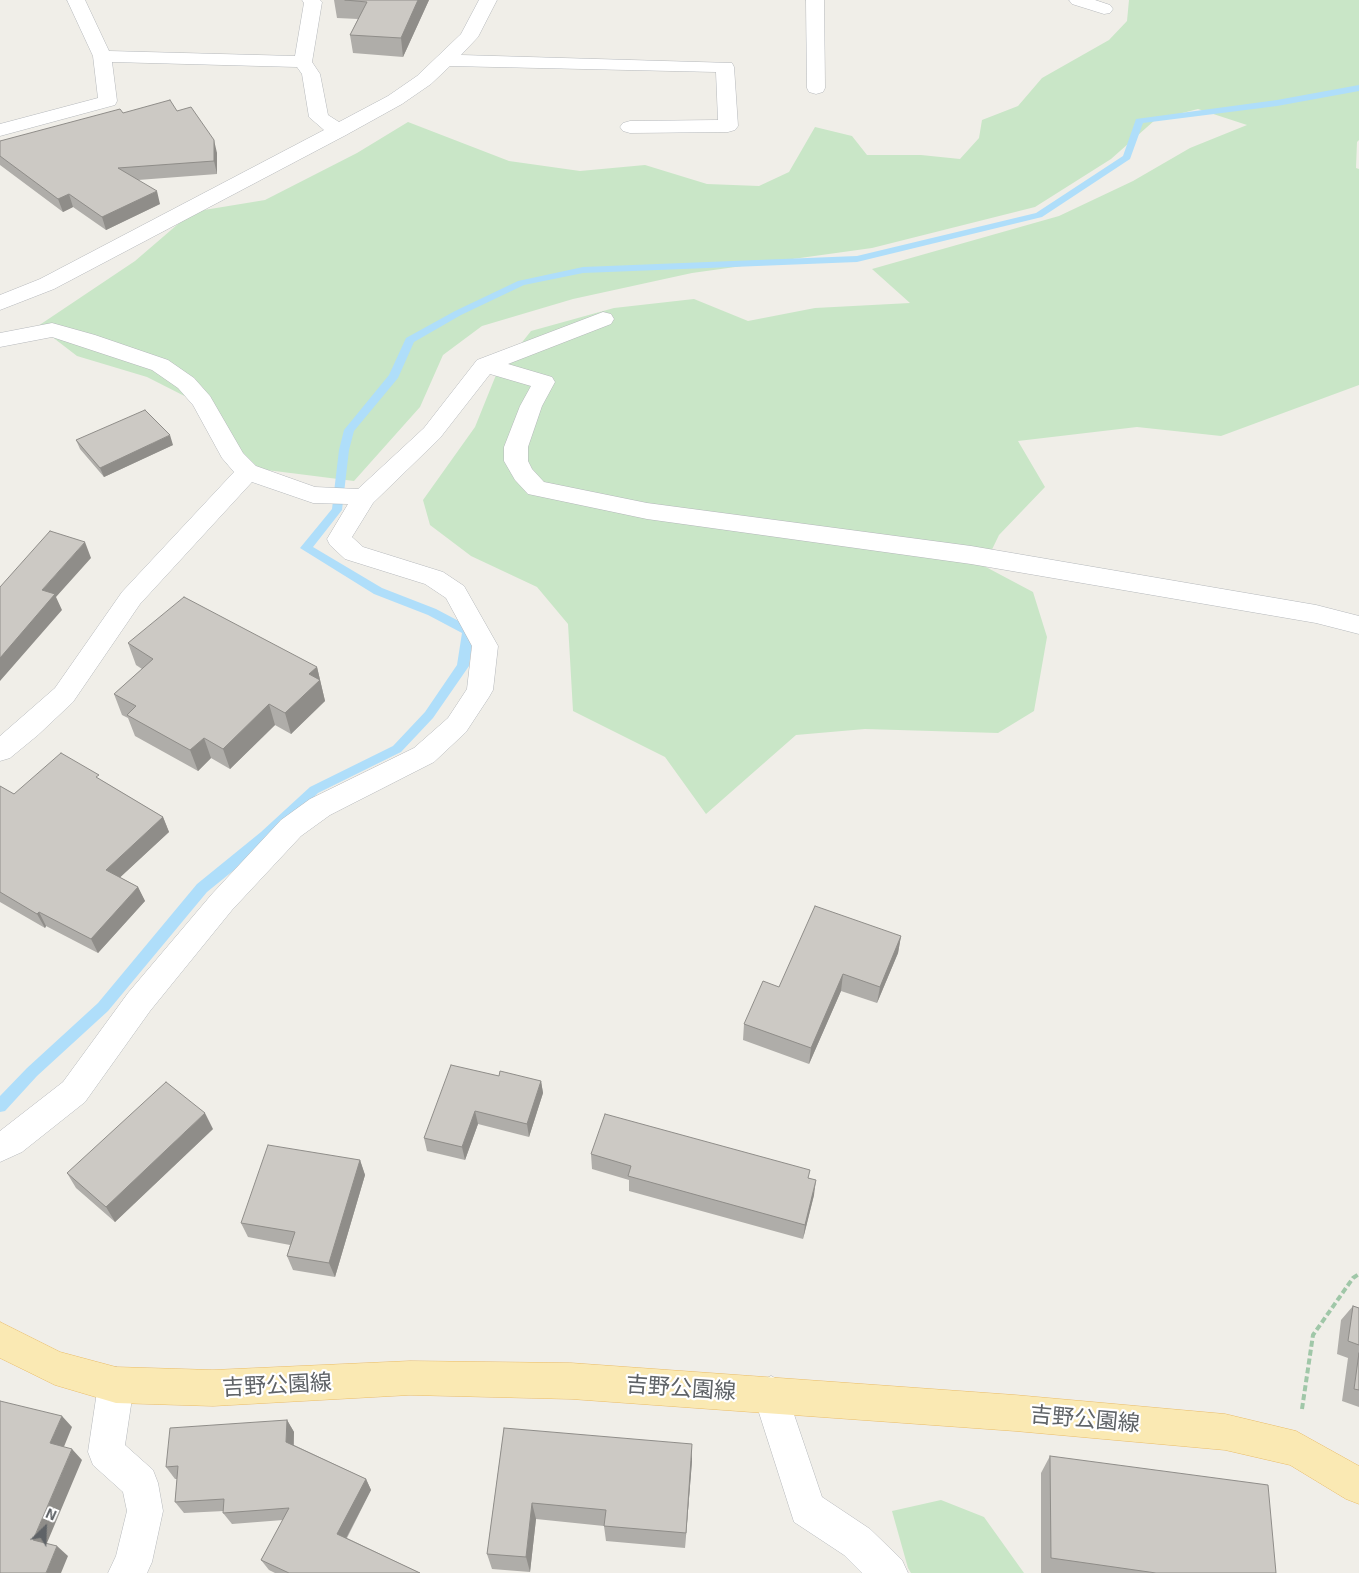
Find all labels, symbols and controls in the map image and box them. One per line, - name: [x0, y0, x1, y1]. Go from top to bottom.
- street label: 吉野公園線: [221, 1369, 333, 1401]
- street label: 吉野公園線: [625, 1371, 737, 1405]
- street label: 吉野公園線: [1029, 1401, 1141, 1437]
- north arrow: [20, 1503, 70, 1553]
- text: N: [43, 1504, 59, 1524]

